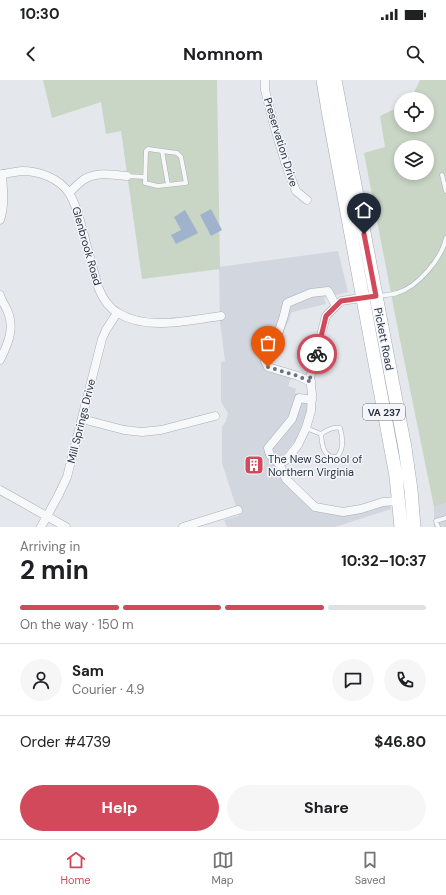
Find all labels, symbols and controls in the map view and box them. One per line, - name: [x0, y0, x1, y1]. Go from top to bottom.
- text: 10:30: [20, 4, 59, 24]
- text: Nomnom: [183, 42, 263, 66]
- icon: back: [20, 43, 42, 65]
- icon: search: [404, 43, 426, 65]
- map controls: [394, 92, 434, 180]
- button: locate: [394, 92, 434, 132]
- street label: Preservation Drive: [261, 96, 301, 188]
- button: layers: [394, 140, 434, 180]
- pin: [347, 193, 381, 234]
- icon: home: [353, 199, 375, 221]
- street label: Glenbrook Road: [69, 205, 105, 287]
- street label: Pickett Road: [371, 306, 397, 372]
- pin: [251, 326, 285, 367]
- icon: bag: [257, 332, 279, 354]
- courier: [297, 334, 337, 374]
- icon: bike: [306, 343, 328, 365]
- street label: Mill Springs Drive: [64, 377, 98, 465]
- road number: VA 237: [363, 404, 405, 420]
- place label: The New School of Northern Virginia: [268, 452, 363, 479]
- building icon: The New School of Northern Virginia: [243, 454, 265, 476]
- text: Arriving in: [20, 538, 80, 555]
- text: 10:32–10:37: [341, 551, 426, 571]
- text: 2 min: [20, 553, 89, 587]
- text: On the way · 150 m: [20, 616, 134, 633]
- button: person: [20, 659, 62, 701]
- button: chat: [332, 659, 374, 701]
- button: phone: [384, 659, 426, 701]
- text: Sam: [72, 661, 104, 681]
- text: Courier · 4.9: [72, 681, 144, 698]
- text: Order #4739: [20, 732, 111, 752]
- text: $46.80: [374, 732, 426, 752]
- button: Help: [20, 785, 219, 831]
- button: Share: [227, 785, 426, 831]
- tab: Home: [60, 849, 91, 887]
- tab: Map: [212, 849, 234, 887]
- tab: Saved: [355, 849, 385, 887]

